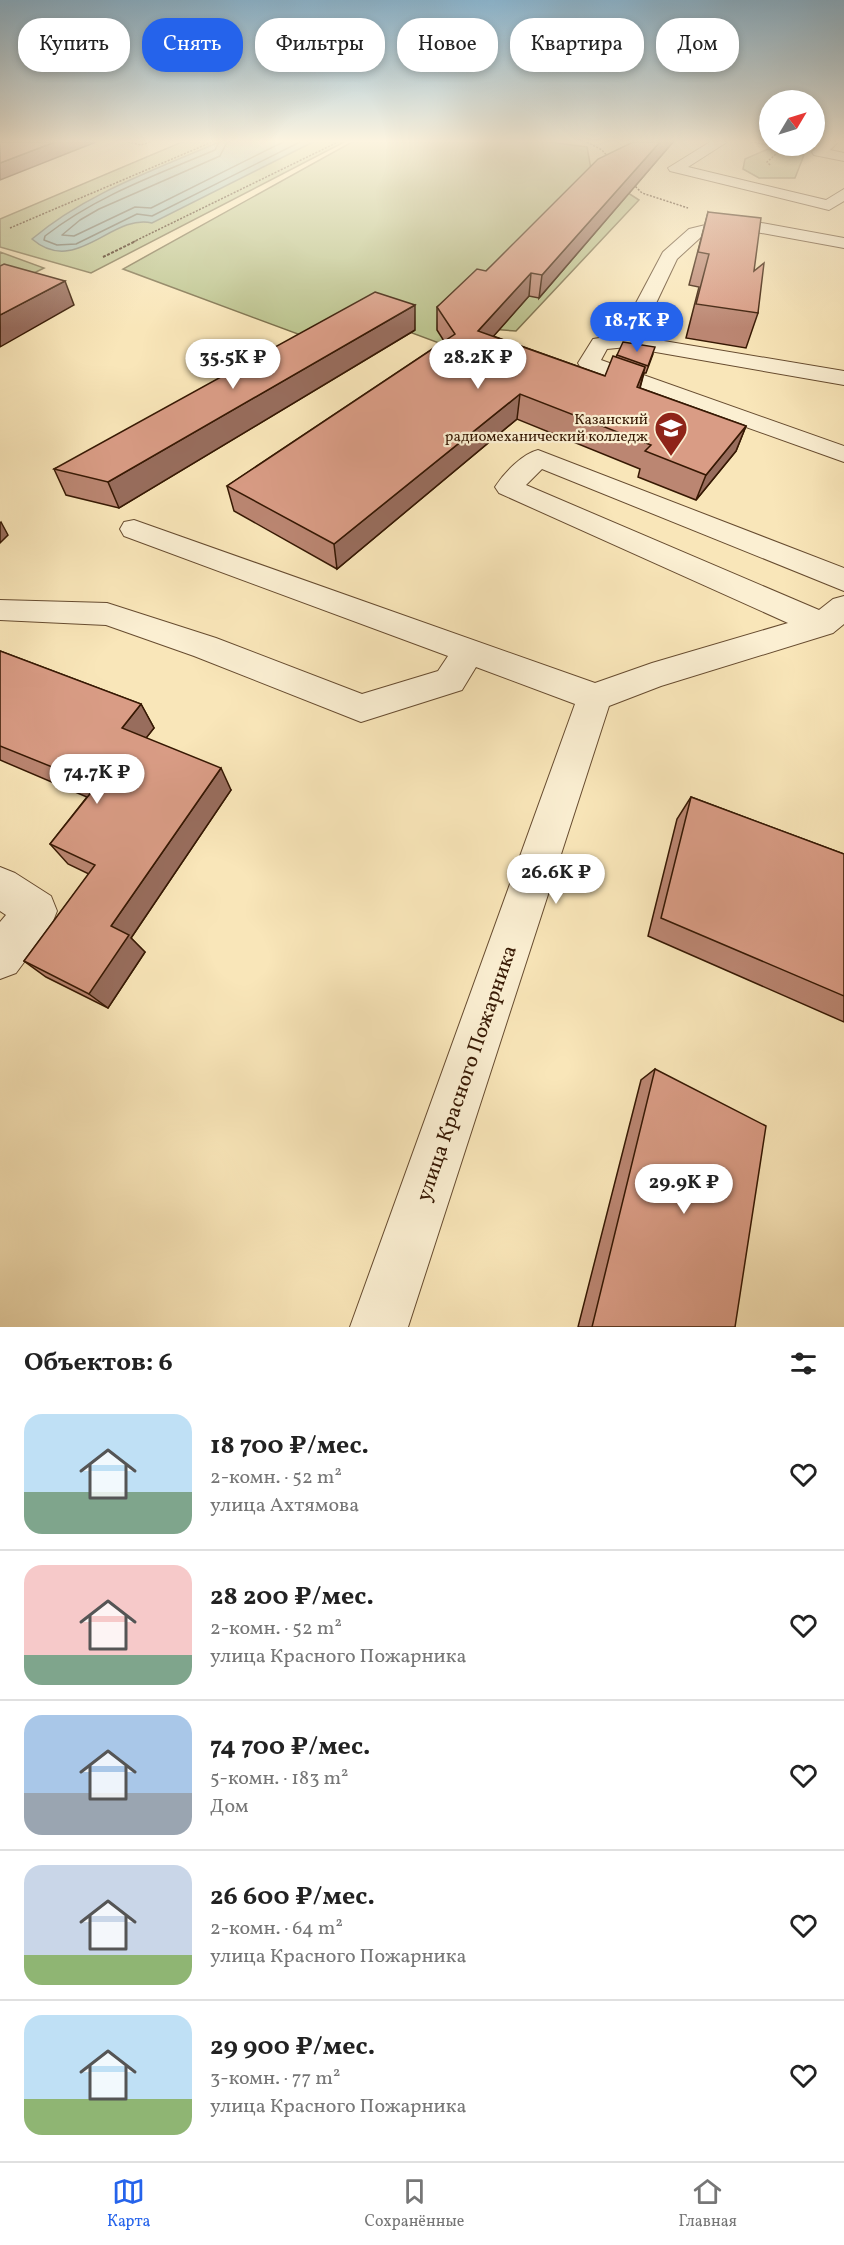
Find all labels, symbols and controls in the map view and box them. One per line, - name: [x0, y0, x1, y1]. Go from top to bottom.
- chip: Купить: [18, 18, 130, 72]
- chip: Снять: [142, 18, 243, 72]
- chip: Фильтры: [255, 18, 385, 72]
- chip: Новое: [397, 18, 498, 72]
- chip: Квартира: [510, 18, 644, 72]
- chip: Дом: [656, 18, 739, 72]
- north arrow: [759, 90, 825, 156]
- map controls: [759, 90, 825, 156]
- pin: 18.7K ₽: [582, 302, 692, 353]
- text: 18.7K ₽: [604, 307, 670, 335]
- pin: 35.5K ₽: [178, 339, 288, 390]
- pin: 28.2K ₽: [423, 339, 533, 390]
- text: 35.5K ₽: [199, 344, 267, 372]
- text: 28.2K ₽: [443, 344, 513, 372]
- place label: Казанский радиомеханический колледж: [445, 410, 648, 448]
- school or university icon: Казанский радиомеханический колледж: [653, 410, 689, 457]
- pin: 74.7K ₽: [42, 754, 152, 805]
- text: 74.7K ₽: [64, 759, 130, 787]
- pin: 26.6K ₽: [501, 854, 611, 905]
- text: 26.6K ₽: [521, 859, 591, 887]
- street label: улица Красного Пожарника: [410, 941, 525, 1205]
- pin: 29.9K ₽: [629, 1164, 739, 1215]
- text: 29.9K ₽: [649, 1169, 719, 1197]
- text: Объектов: 6: [24, 1345, 173, 1381]
- icon: filters: [787, 1347, 820, 1380]
- text: 18 700 ₽/мес.: [210, 1428, 369, 1464]
- icon: home: [72, 1438, 144, 1510]
- icon: heart: [787, 1458, 820, 1491]
- text: 2-комн. · 52 m²: [210, 1464, 342, 1492]
- text: улица Ахтямова: [210, 1492, 359, 1520]
- text: 28 200 ₽/мес.: [210, 1579, 374, 1615]
- icon: home: [72, 1589, 144, 1661]
- icon: heart: [787, 1609, 820, 1642]
- text: 2-комн. · 52 m²: [210, 1615, 342, 1643]
- text: улица Красного Пожарника: [210, 1643, 466, 1671]
- text: 74 700 ₽/мес.: [210, 1729, 370, 1765]
- icon: home: [72, 1739, 144, 1811]
- icon: heart: [787, 1759, 820, 1792]
- text: 5-комн. · 183 m²: [210, 1765, 349, 1793]
- text: Дом: [210, 1793, 249, 1821]
- text: 26 600 ₽/мес.: [210, 1879, 375, 1915]
- icon: home: [72, 1889, 144, 1961]
- icon: heart: [787, 1909, 820, 1942]
- text: 2-комн. · 64 m²: [210, 1915, 343, 1943]
- text: улица Красного Пожарника: [210, 1943, 466, 1971]
- text: 29 900 ₽/мес.: [210, 2029, 375, 2065]
- icon: home: [72, 2039, 144, 2111]
- icon: heart: [787, 2059, 820, 2092]
- text: 3-комн. · 77 m²: [210, 2065, 340, 2093]
- text: улица Красного Пожарника: [210, 2093, 466, 2121]
- tab: Карта: [107, 2175, 150, 2233]
- tab: Сохранённые: [365, 2175, 464, 2233]
- tab: Главная: [678, 2175, 737, 2233]

